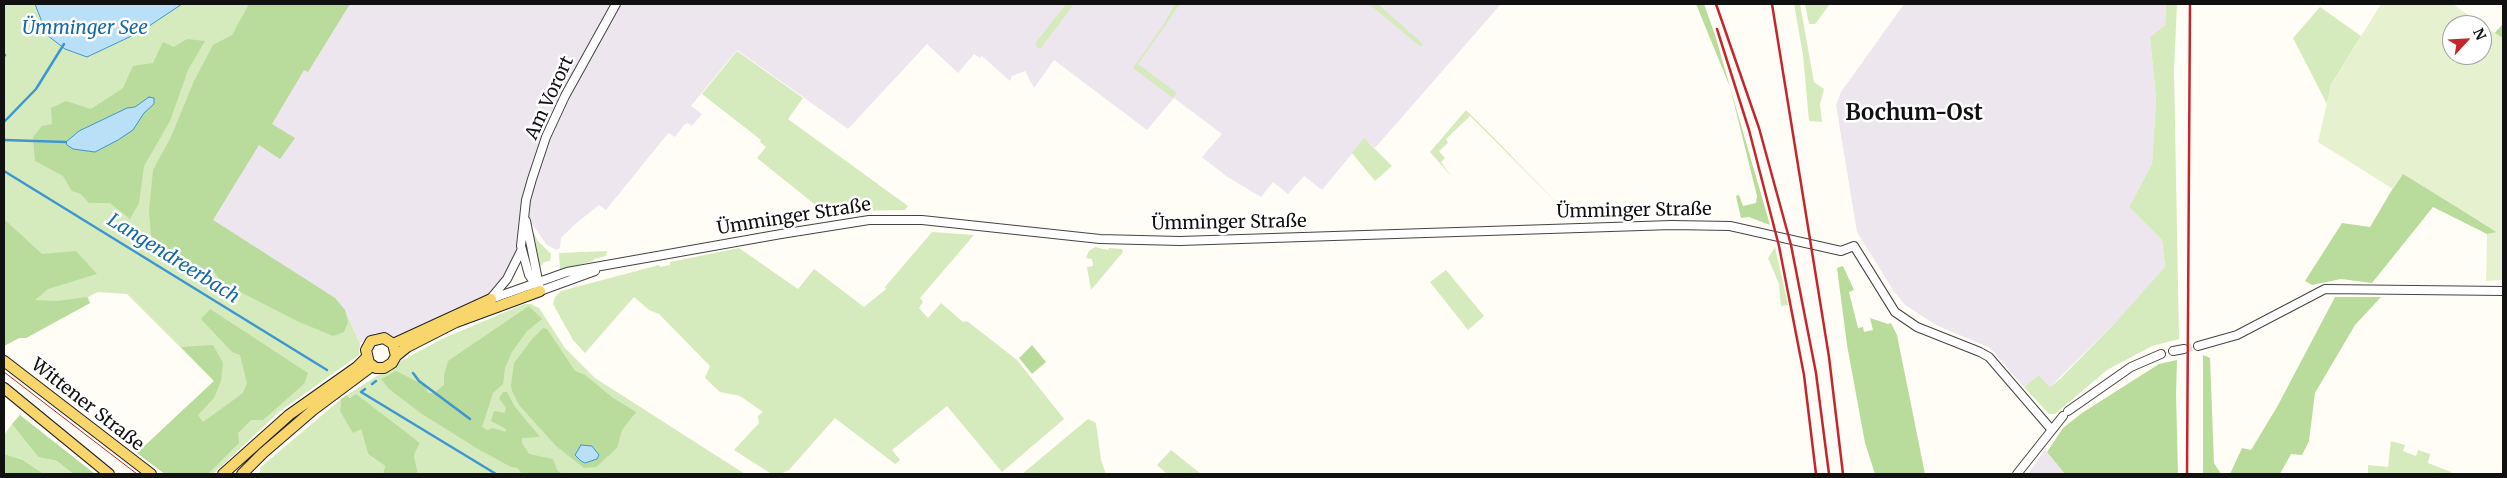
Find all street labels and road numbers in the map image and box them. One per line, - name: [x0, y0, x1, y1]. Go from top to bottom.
- street label: Am Vorort: [521, 53, 579, 143]
- street label: Ümminger Straße: [716, 194, 872, 240]
- street label: Ümminger Straße: [1556, 199, 1712, 223]
- street label: Ümminger Straße: [1151, 211, 1307, 235]
- street label: Wittener Straße: [26, 354, 148, 456]

